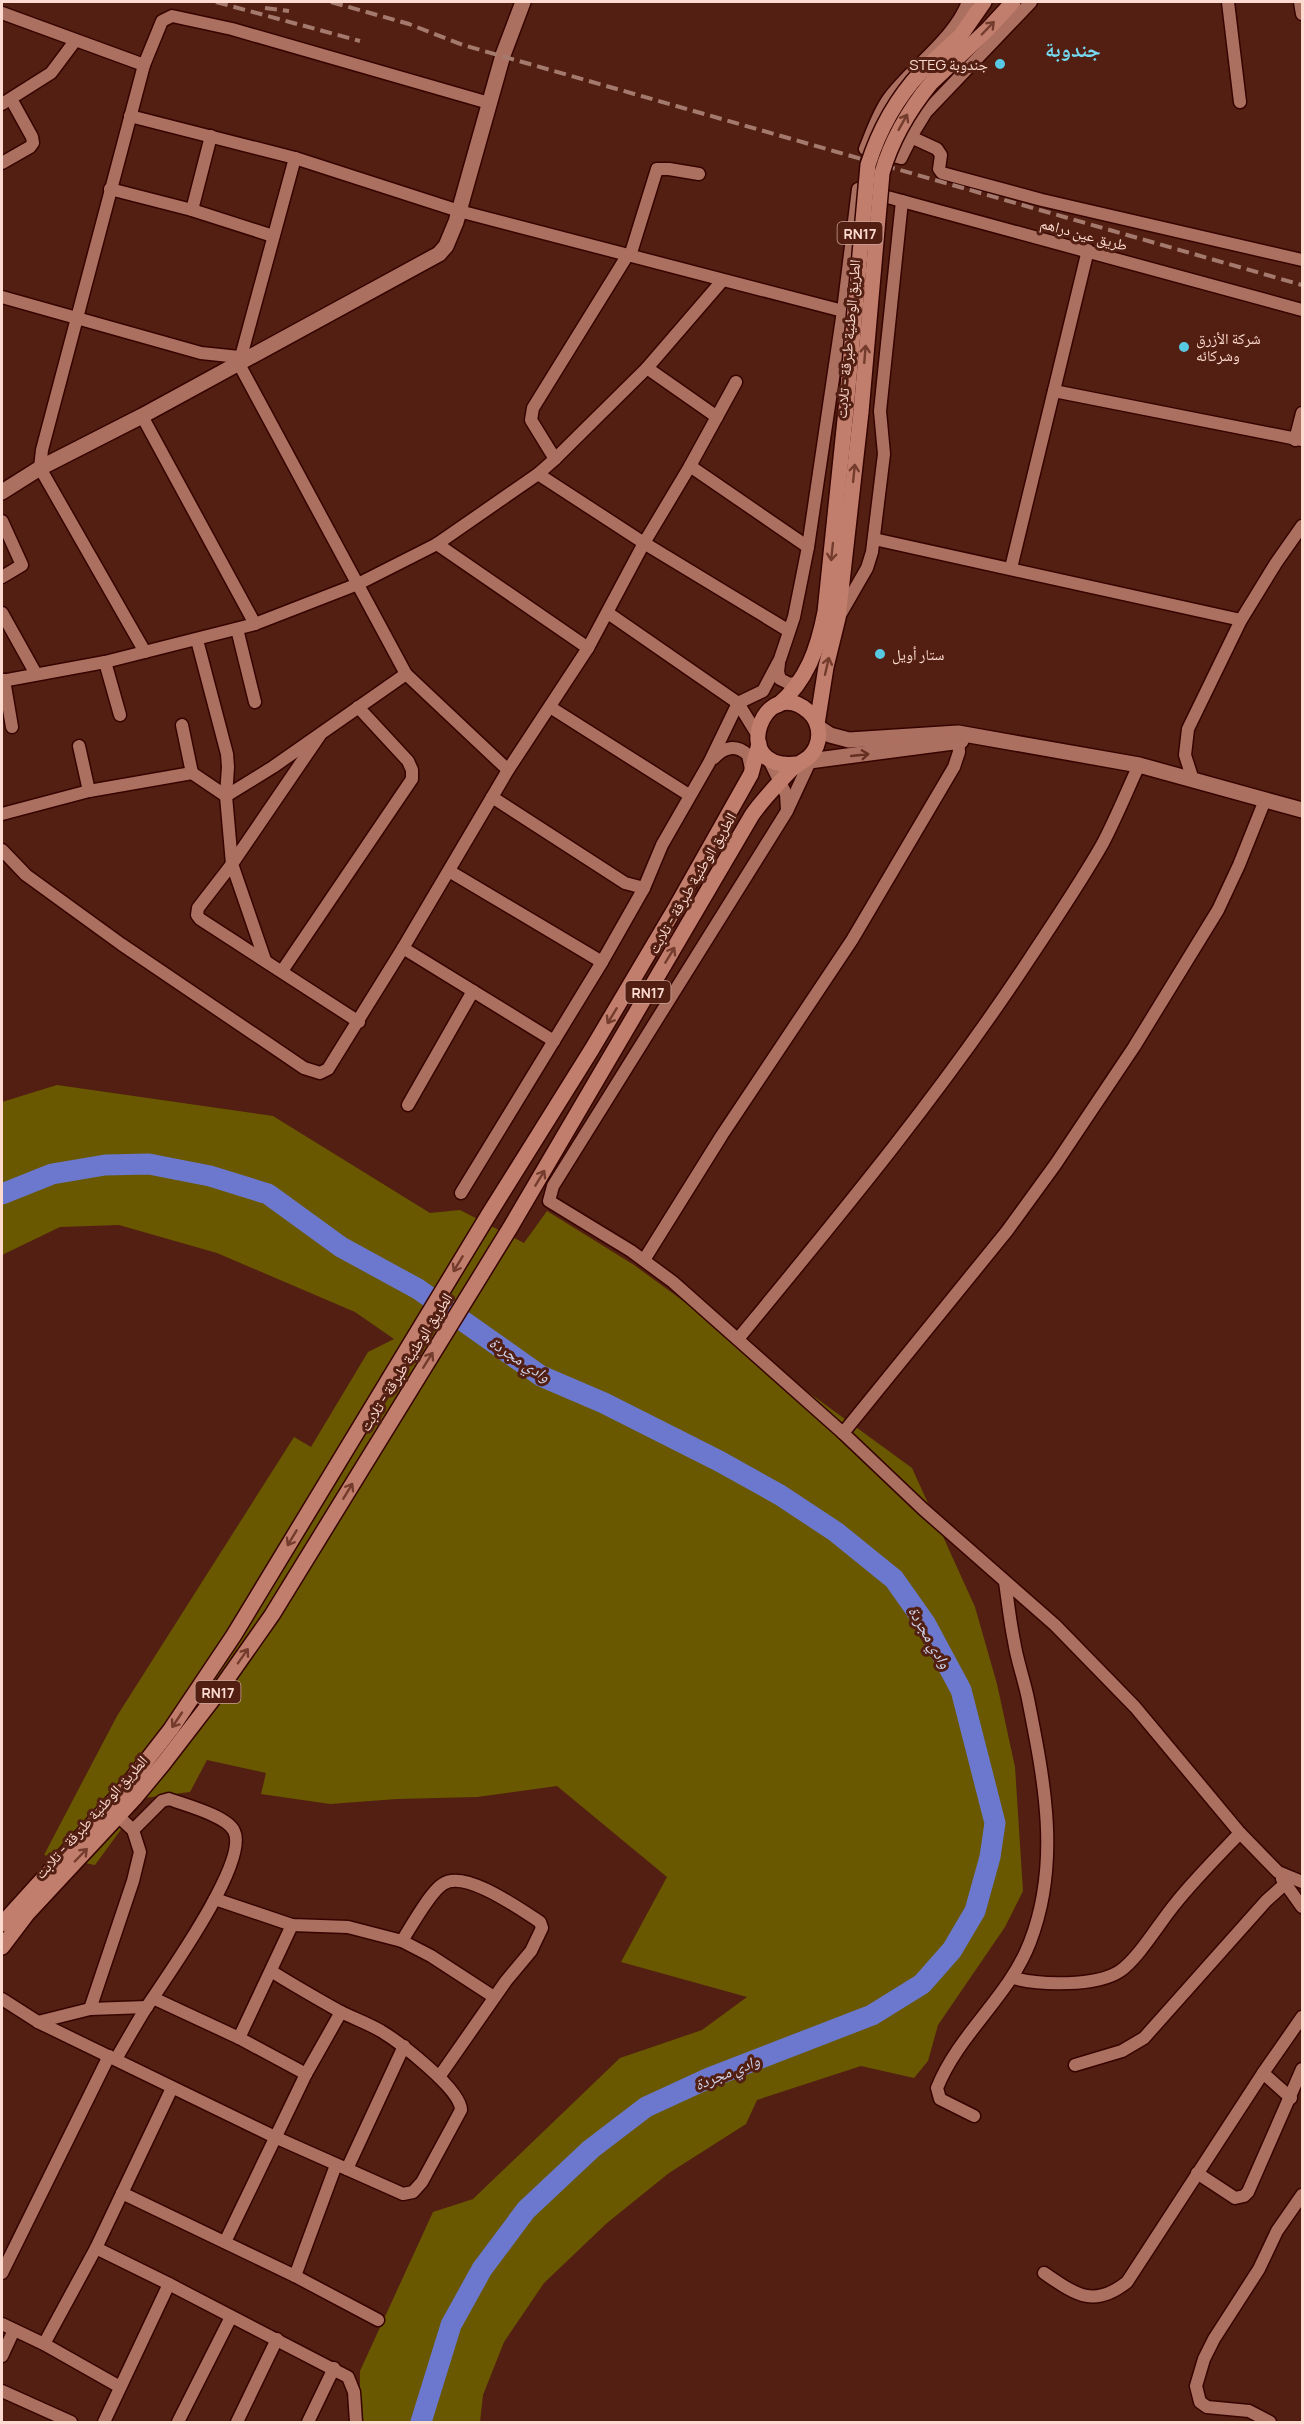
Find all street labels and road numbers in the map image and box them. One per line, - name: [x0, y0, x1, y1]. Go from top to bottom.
- street label: طريق عين دراهم: [1038, 212, 1130, 256]
- road number: RN17: [838, 222, 882, 244]
- street label: الطريق الوطنية طبرقة - تلابت: [831, 259, 865, 419]
- street label: الطريق الوطنية طبرقة - تلابت: [643, 809, 741, 957]
- road number: RN17: [626, 981, 670, 1003]
- street label: الطريق الوطنية طبرقة - تلابت: [355, 1289, 457, 1435]
- road number: RN17: [196, 1681, 240, 1703]
- street label: الطريق الوطنية طبرقة - تلابت: [30, 1751, 152, 1883]

